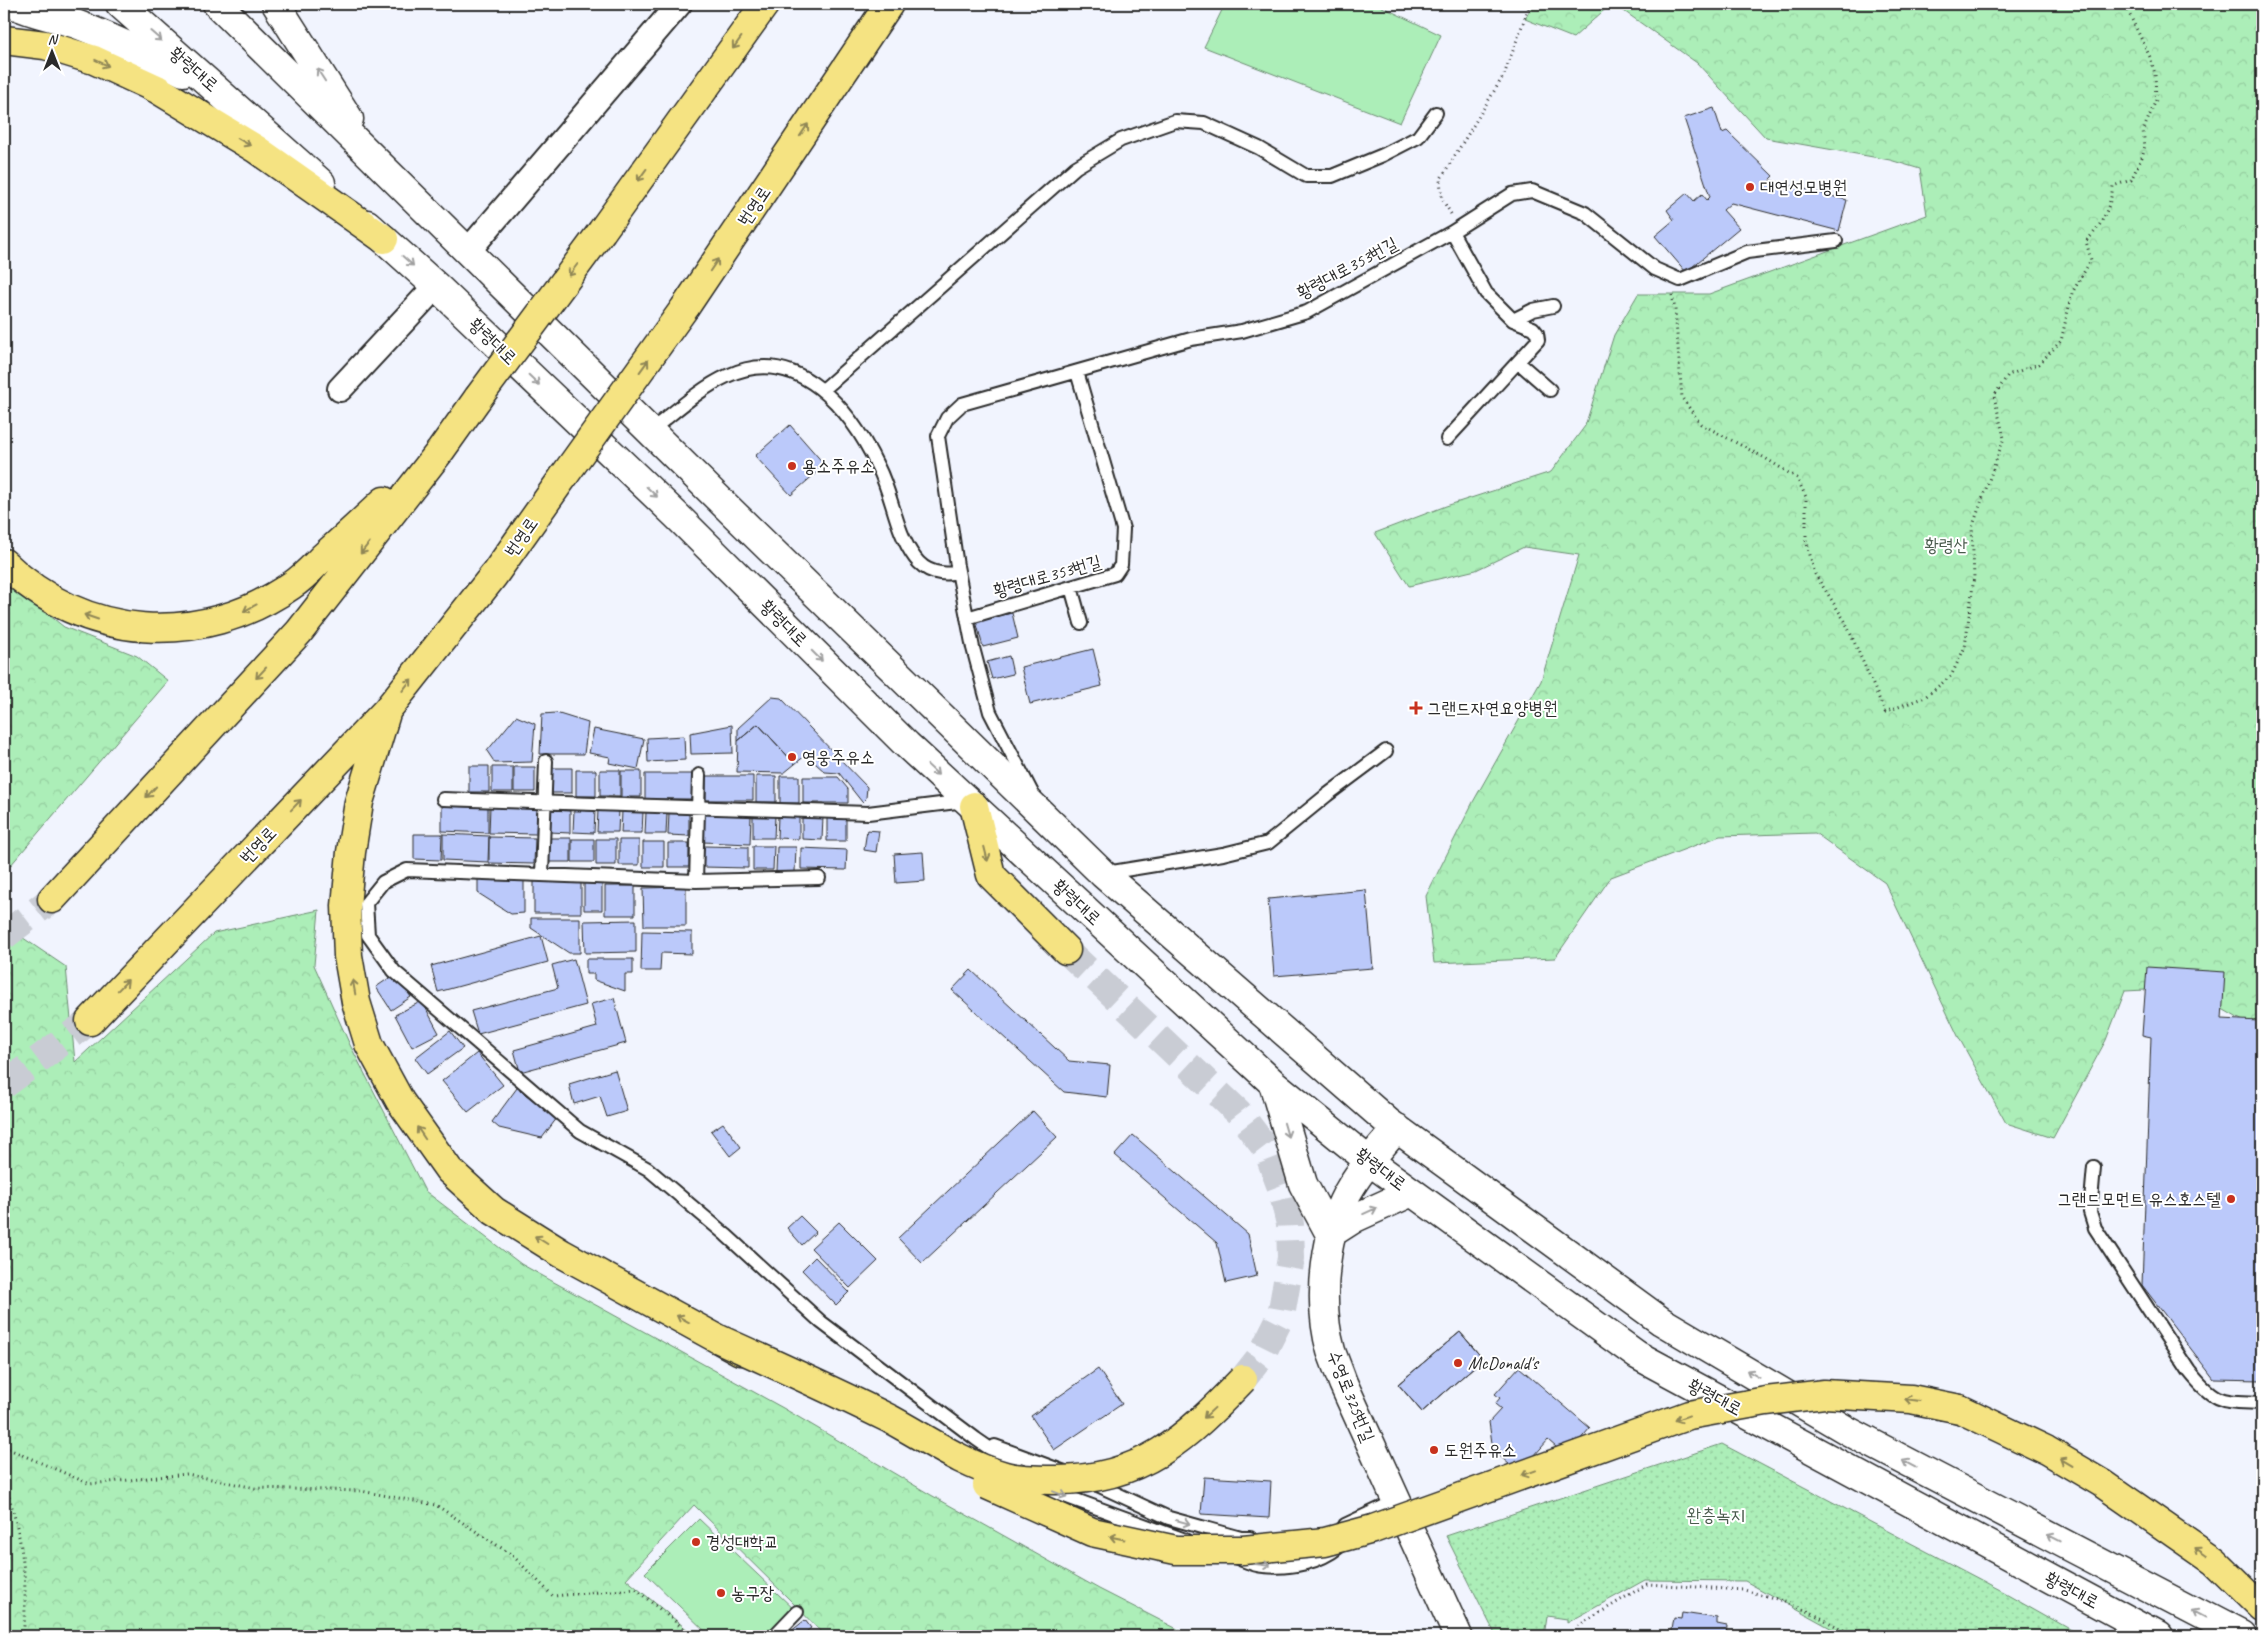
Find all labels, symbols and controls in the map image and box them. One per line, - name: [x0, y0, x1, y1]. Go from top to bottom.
- north arrow: [28, 28, 78, 78]
- one-way arrow: [150, 30, 163, 42]
- text: N: [48, 31, 59, 48]
- one-way arrow: [732, 36, 742, 50]
- street label: 황령대로: [165, 42, 223, 96]
- one-way arrow: [94, 59, 109, 68]
- one-way arrow: [316, 68, 327, 82]
- one-way arrow: [799, 124, 809, 138]
- one-way arrow: [236, 137, 250, 147]
- one-way arrow: [637, 168, 647, 182]
- place label: 대연성모병원: [1760, 176, 1847, 198]
- marker: 대연성모병원: [1744, 181, 1756, 193]
- street label: 번영로: [733, 182, 775, 230]
- street label: 황령대로353번길: [1293, 232, 1402, 304]
- one-way arrow: [401, 255, 414, 267]
- one-way arrow: [708, 258, 719, 272]
- one-way arrow: [568, 263, 579, 276]
- street label: 황령대로: [465, 313, 521, 369]
- one-way arrow: [638, 360, 649, 373]
- one-way arrow: [528, 374, 541, 386]
- place label: 용소주유소: [802, 455, 874, 477]
- marker: 용소주유소: [786, 460, 798, 472]
- one-way arrow: [646, 486, 659, 498]
- street label: 번영로: [500, 513, 542, 561]
- park label: 황령산: [1924, 534, 1968, 556]
- one-way arrow: [359, 541, 370, 554]
- street label: 황령대로353번길: [991, 550, 1104, 602]
- street label: 황령대로: [756, 595, 812, 651]
- one-way arrow: [242, 603, 257, 613]
- one-way arrow: [84, 612, 100, 621]
- one-way arrow: [811, 650, 823, 662]
- one-way arrow: [255, 667, 267, 680]
- one-way arrow: [401, 679, 412, 692]
- place label: 그랜드자연요양병원: [1427, 697, 1557, 719]
- marker: 그랜드자연요양병원: [1409, 701, 1423, 715]
- place label: 영웅주유소: [802, 746, 874, 768]
- marker: 영웅주유소: [786, 751, 798, 763]
- one-way arrow: [927, 764, 940, 776]
- one-way arrow: [145, 786, 157, 799]
- one-way arrow: [290, 798, 302, 811]
- street label: 번영로: [235, 822, 281, 868]
- one-way arrow: [982, 845, 991, 861]
- street label: 황령대로: [1048, 874, 1106, 930]
- one-way arrow: [348, 979, 358, 995]
- one-way arrow: [117, 980, 129, 992]
- one-way arrow: [1282, 1122, 1292, 1138]
- one-way arrow: [416, 1126, 427, 1140]
- street label: 황령대로: [1351, 1143, 1411, 1195]
- place label: 그랜드모먼트 유스호스텔: [2057, 1188, 2221, 1210]
- marker: 그랜드모먼트 유스호스텔: [2225, 1193, 2237, 1205]
- one-way arrow: [1362, 1206, 1377, 1216]
- one-way arrow: [534, 1235, 548, 1246]
- one-way arrow: [676, 1314, 691, 1324]
- street label: 수영로325번길: [1323, 1347, 1380, 1445]
- place label: McDonald's: [1468, 1352, 1540, 1374]
- marker: McDonald's: [1452, 1357, 1464, 1369]
- one-way arrow: [1746, 1369, 1761, 1379]
- street label: 황령대로: [1684, 1374, 1746, 1420]
- one-way arrow: [1904, 1395, 1920, 1405]
- one-way arrow: [1204, 1407, 1216, 1419]
- one-way arrow: [1675, 1414, 1690, 1423]
- place label: 도원주유소: [1444, 1439, 1516, 1461]
- marker: 도원주유소: [1428, 1444, 1440, 1456]
- one-way arrow: [2059, 1456, 2073, 1466]
- one-way arrow: [1903, 1458, 1917, 1468]
- one-way arrow: [1522, 1469, 1538, 1478]
- one-way arrow: [1052, 1490, 1067, 1499]
- park label: 완층녹지: [1687, 1504, 1745, 1526]
- one-way arrow: [1175, 1518, 1191, 1528]
- place label: 경성대학교: [706, 1531, 778, 1553]
- one-way arrow: [1110, 1533, 1126, 1542]
- one-way arrow: [2046, 1533, 2061, 1543]
- marker: 경성대학교: [690, 1536, 702, 1548]
- one-way arrow: [2194, 1547, 2208, 1557]
- one-way arrow: [1254, 1560, 1270, 1570]
- street label: 황령대로: [2041, 1567, 2103, 1613]
- place label: 농구장: [731, 1582, 774, 1604]
- marker: 농구장: [715, 1587, 727, 1599]
- one-way arrow: [2190, 1609, 2205, 1619]

